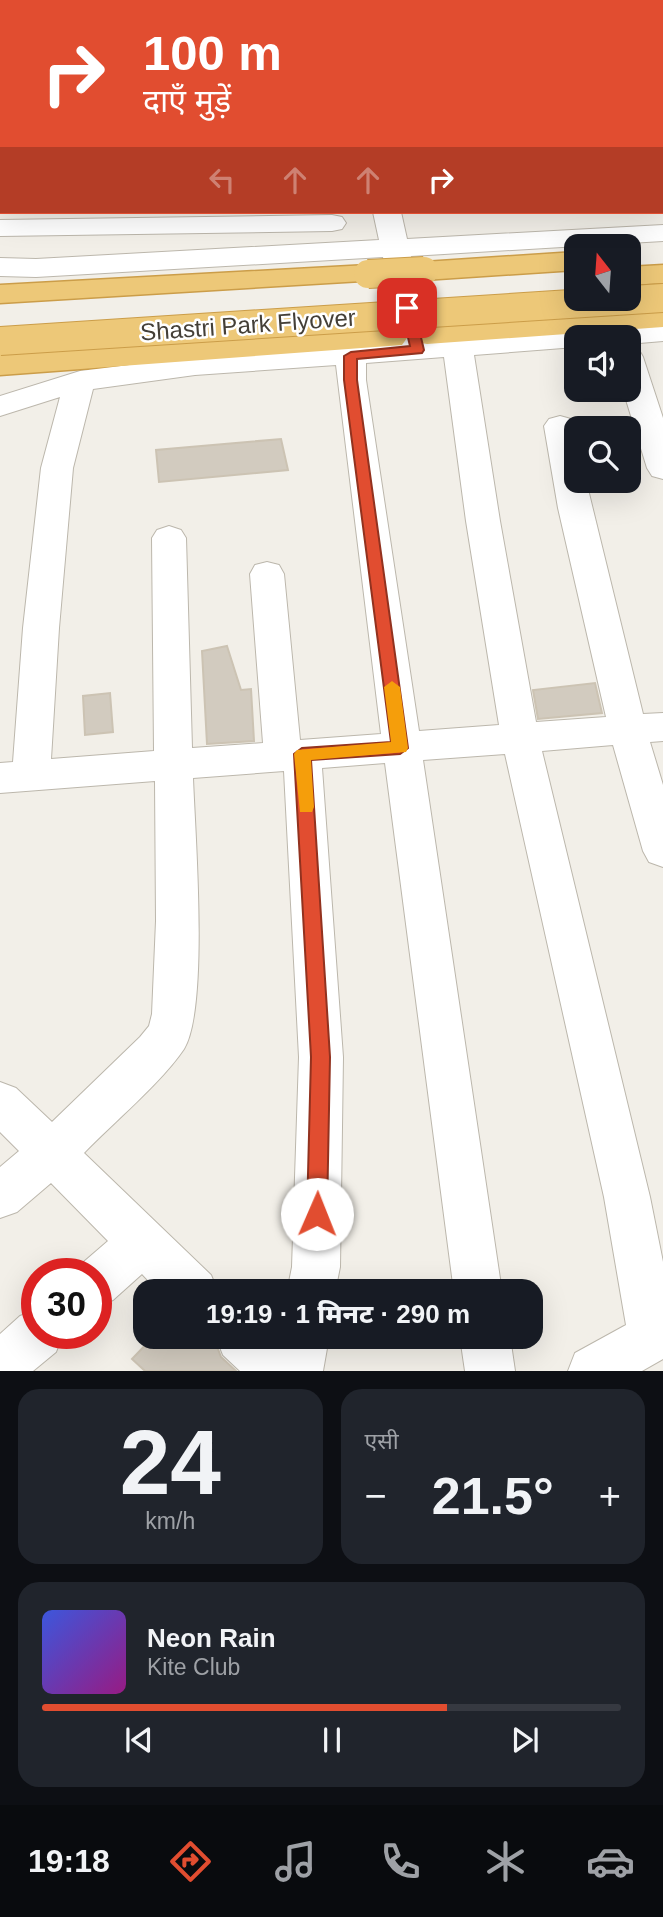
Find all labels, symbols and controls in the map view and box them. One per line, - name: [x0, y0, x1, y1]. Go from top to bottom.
- text: 100 m: [143, 26, 282, 80]
- icon: right: [28, 28, 119, 119]
- text: दाएँ मुड़ें: [143, 83, 231, 119]
- icon: left: [203, 161, 241, 199]
- icon: ahead: [276, 161, 314, 199]
- icon: ahead: [349, 161, 387, 199]
- icon: right: [422, 161, 460, 199]
- north arrow: [564, 234, 640, 312]
- map controls: [564, 234, 641, 493]
- pin: [377, 278, 437, 338]
- icon: arrive: [388, 289, 426, 327]
- street label: Shastri Park Flyover: [139, 303, 357, 346]
- button: sound: [564, 325, 641, 402]
- button: search: [564, 416, 641, 493]
- position arrow: [280, 1177, 354, 1251]
- speed limit sign: 30: [21, 1258, 112, 1349]
- text: 19:19 · 1 मिनट · 290 m: [206, 1299, 470, 1329]
- text: 24: [120, 1412, 221, 1513]
- text: एसी: [365, 1428, 399, 1454]
- text: 21.5°: [432, 1467, 554, 1525]
- text: −: [365, 1475, 387, 1517]
- text: +: [599, 1475, 621, 1517]
- text: km/h: [145, 1508, 195, 1534]
- text: Neon Rain: [147, 1623, 276, 1653]
- text: Kite Club: [147, 1654, 240, 1680]
- icon: previous: [120, 1721, 158, 1759]
- icon: pause: [313, 1721, 351, 1759]
- icon: next: [506, 1721, 544, 1759]
- icon: directions: [166, 1837, 215, 1886]
- icon: music: [271, 1837, 320, 1886]
- icon: phone: [376, 1837, 425, 1886]
- icon: climate: [481, 1837, 530, 1886]
- icon: car: [586, 1837, 635, 1886]
- text: 19:18: [28, 1843, 110, 1879]

